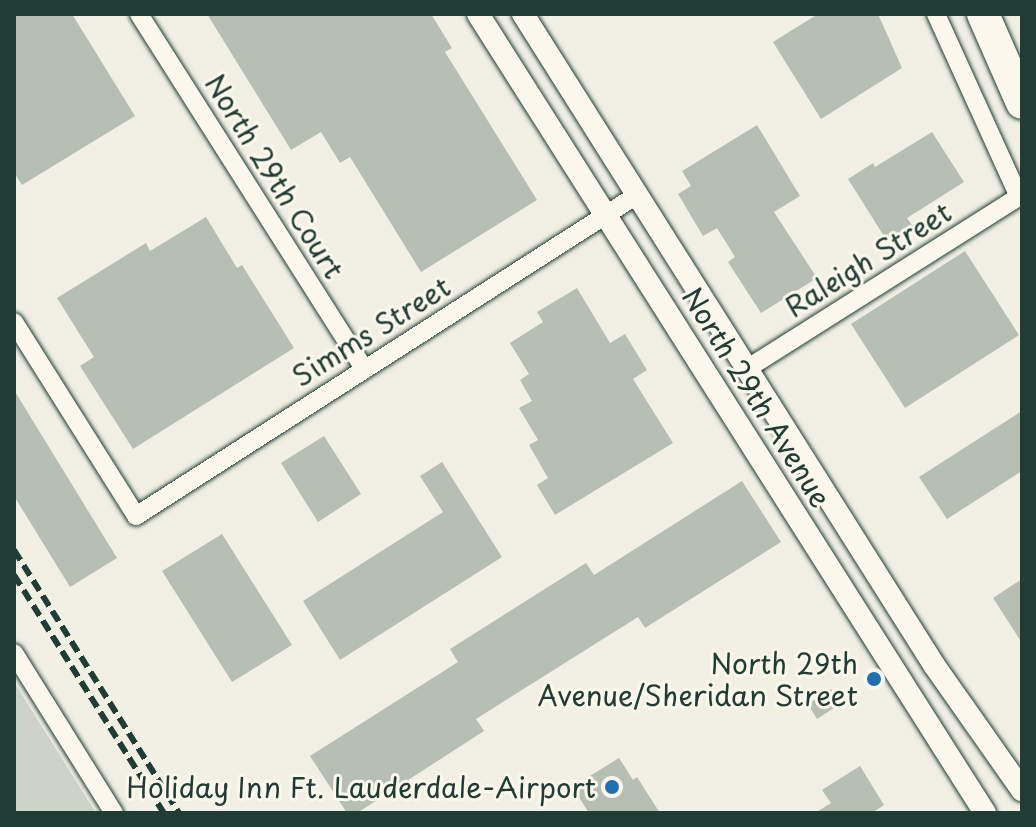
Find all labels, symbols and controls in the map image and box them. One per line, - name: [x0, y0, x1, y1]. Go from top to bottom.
- street label: North 29th Court: [199, 67, 351, 285]
- street label: Raleigh Street: [778, 194, 958, 324]
- street label: Simms Street: [285, 268, 457, 394]
- street label: North 29th Avenue: [675, 280, 839, 514]
- place label: North 29th Avenue/Sheridan Street: [538, 646, 858, 712]
- marker: North 29th Avenue/Sheridan Street: [865, 670, 883, 688]
- place label: Holiday Inn Ft. Lauderdale-Airport: [128, 770, 596, 804]
- marker: Holiday Inn Ft. Lauderdale-Airport: [603, 778, 621, 796]

